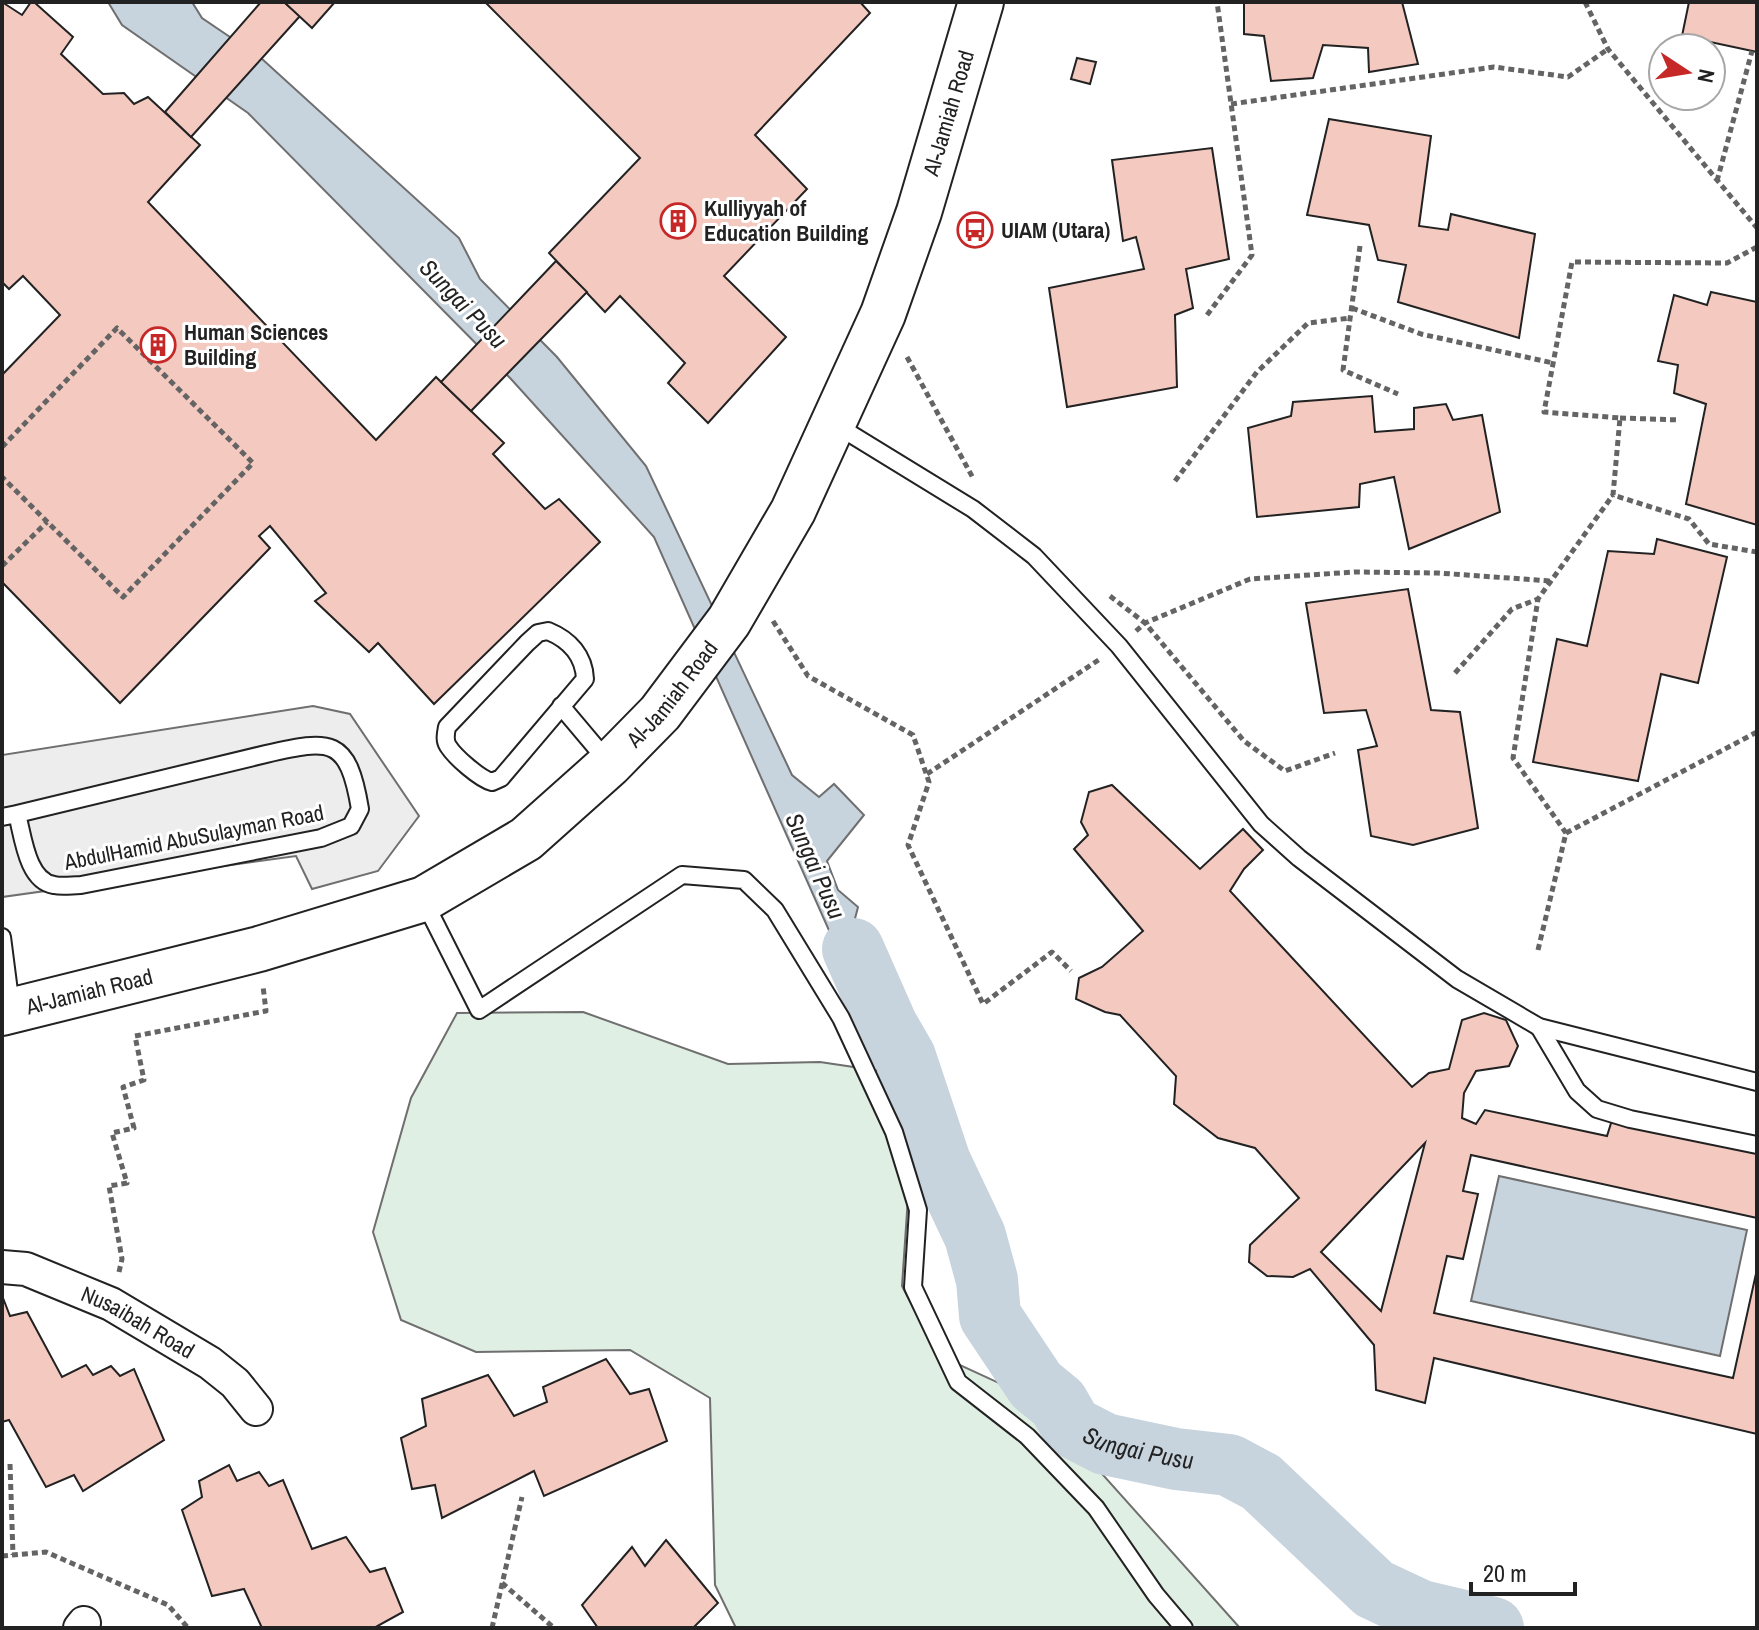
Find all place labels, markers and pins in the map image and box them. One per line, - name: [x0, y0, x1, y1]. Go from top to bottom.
- place label: Kulliyyah of Education Building: [704, 193, 868, 248]
- building icon: Kulliyyah of Education Building: [659, 202, 697, 240]
- bus stop icon: UIAM (Utara): [956, 211, 994, 249]
- place label: UIAM (Utara): [1001, 215, 1110, 245]
- place label: Human Sciences Building: [184, 317, 328, 372]
- building icon: Human Sciences Building: [139, 326, 177, 364]

